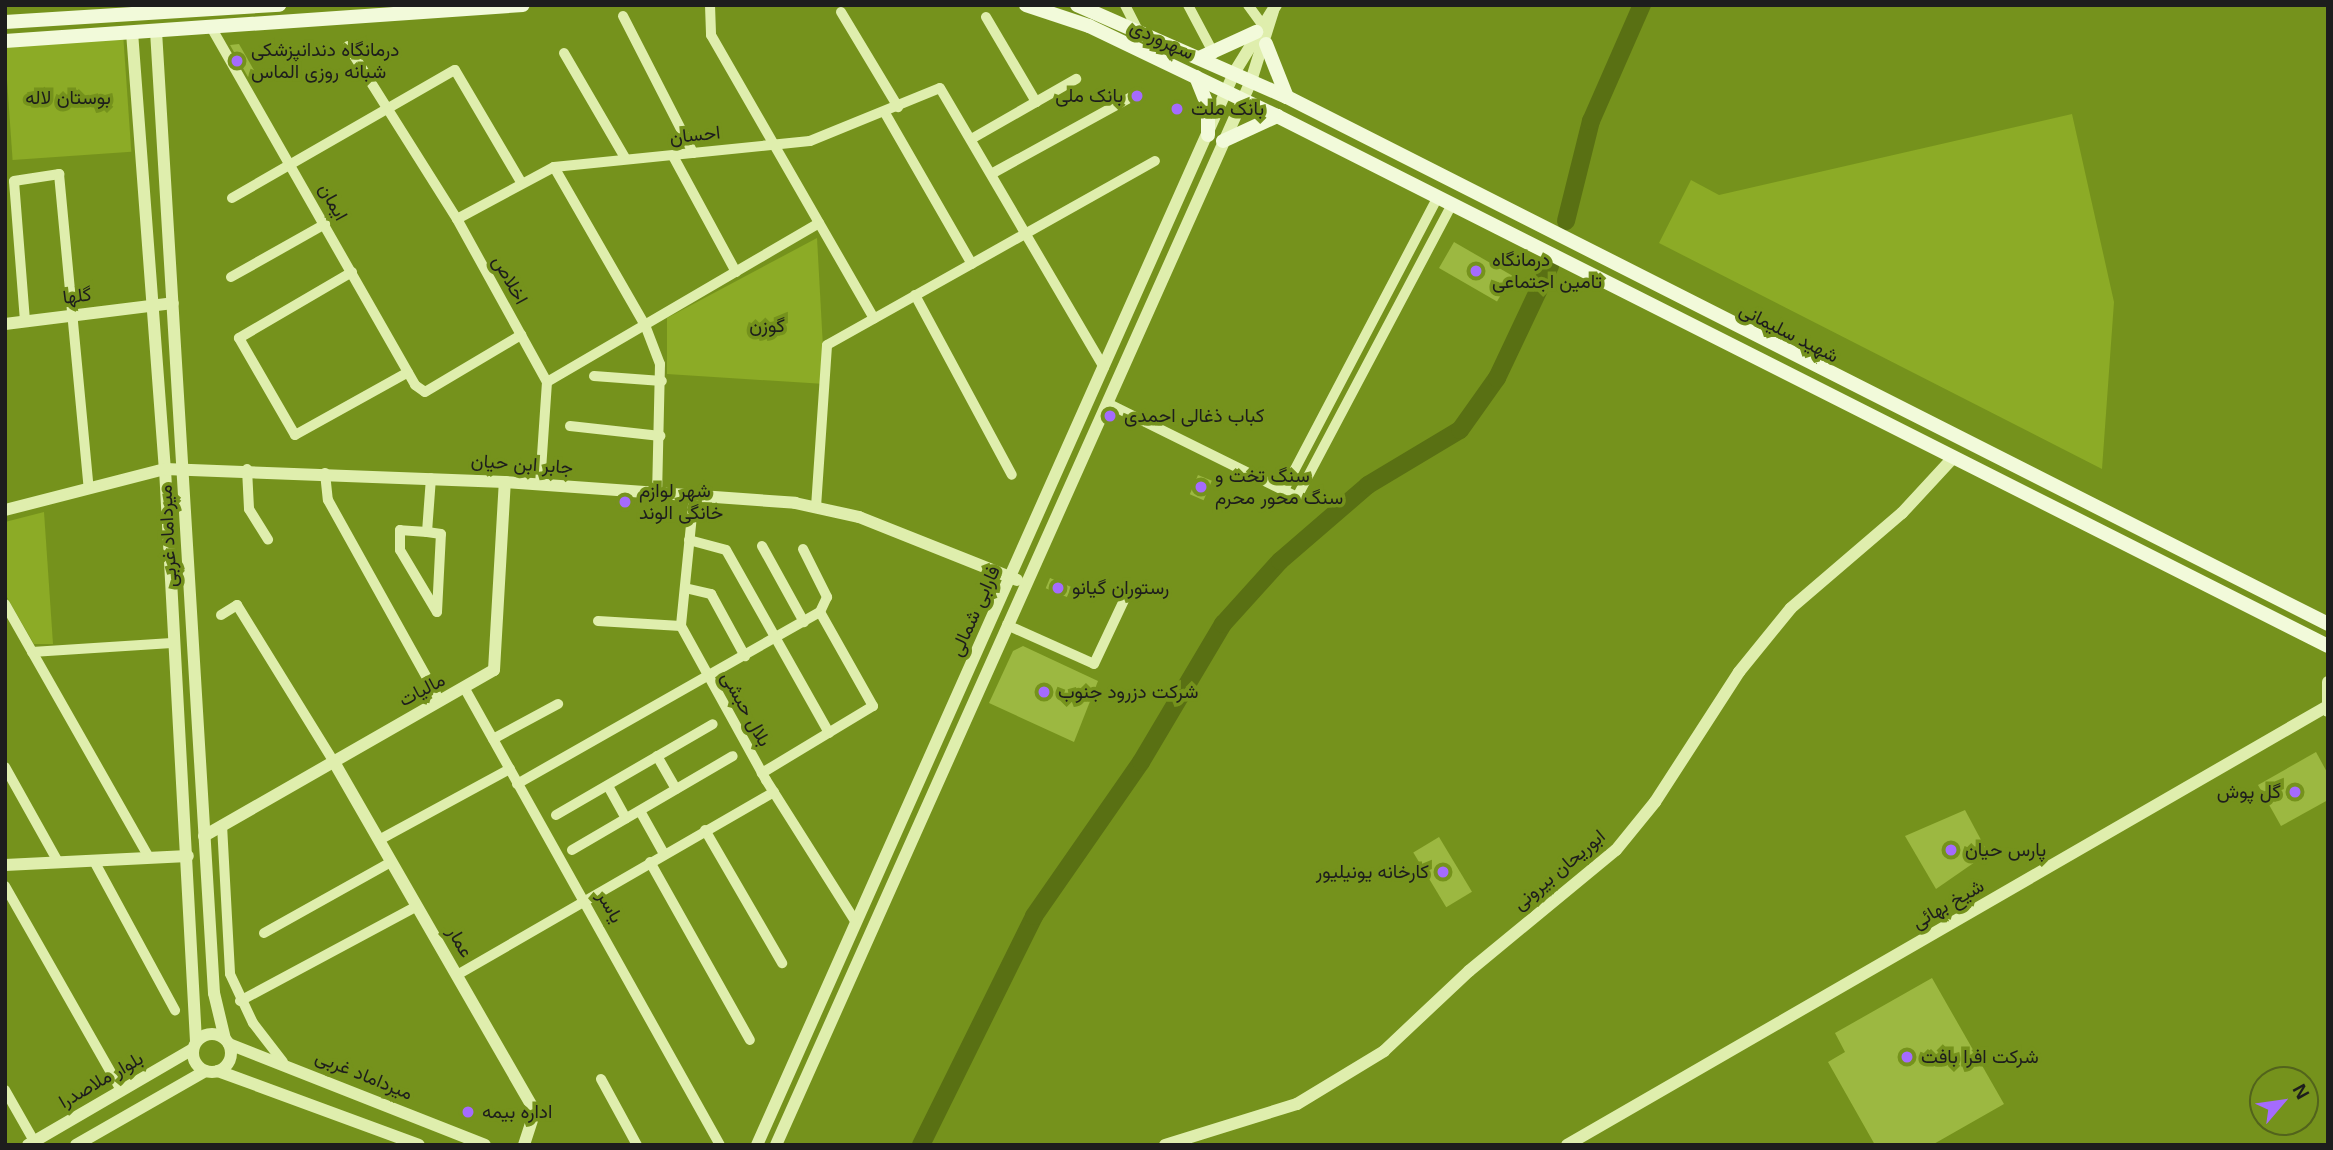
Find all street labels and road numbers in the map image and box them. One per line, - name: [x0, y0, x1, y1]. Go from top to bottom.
- street label: سهروردی: [1127, 15, 1197, 65]
- street label: احسان: [668, 121, 722, 149]
- street label: ایمان: [314, 179, 352, 225]
- street label: اخلاص: [487, 252, 533, 308]
- street label: گلها: [61, 283, 93, 309]
- street label: شهید سلیمانی: [1736, 298, 1842, 368]
- street label: جابر ابن حیان: [470, 449, 574, 479]
- street label: میرداماد غربی: [154, 484, 182, 588]
- street label: فارابی شمالی: [945, 562, 1005, 660]
- street label: مالیات: [395, 668, 449, 712]
- street label: بلال حبشی: [716, 668, 776, 750]
- street label: ابوریحان بیرونی: [1508, 825, 1610, 915]
- street label: شیخ بهائی: [1908, 874, 1988, 934]
- street label: یاسر: [592, 887, 628, 927]
- street label: عمار: [442, 922, 478, 962]
- street label: میرداماد غربی: [312, 1045, 416, 1105]
- street label: بلوار ملاصدرا: [55, 1047, 147, 1113]

